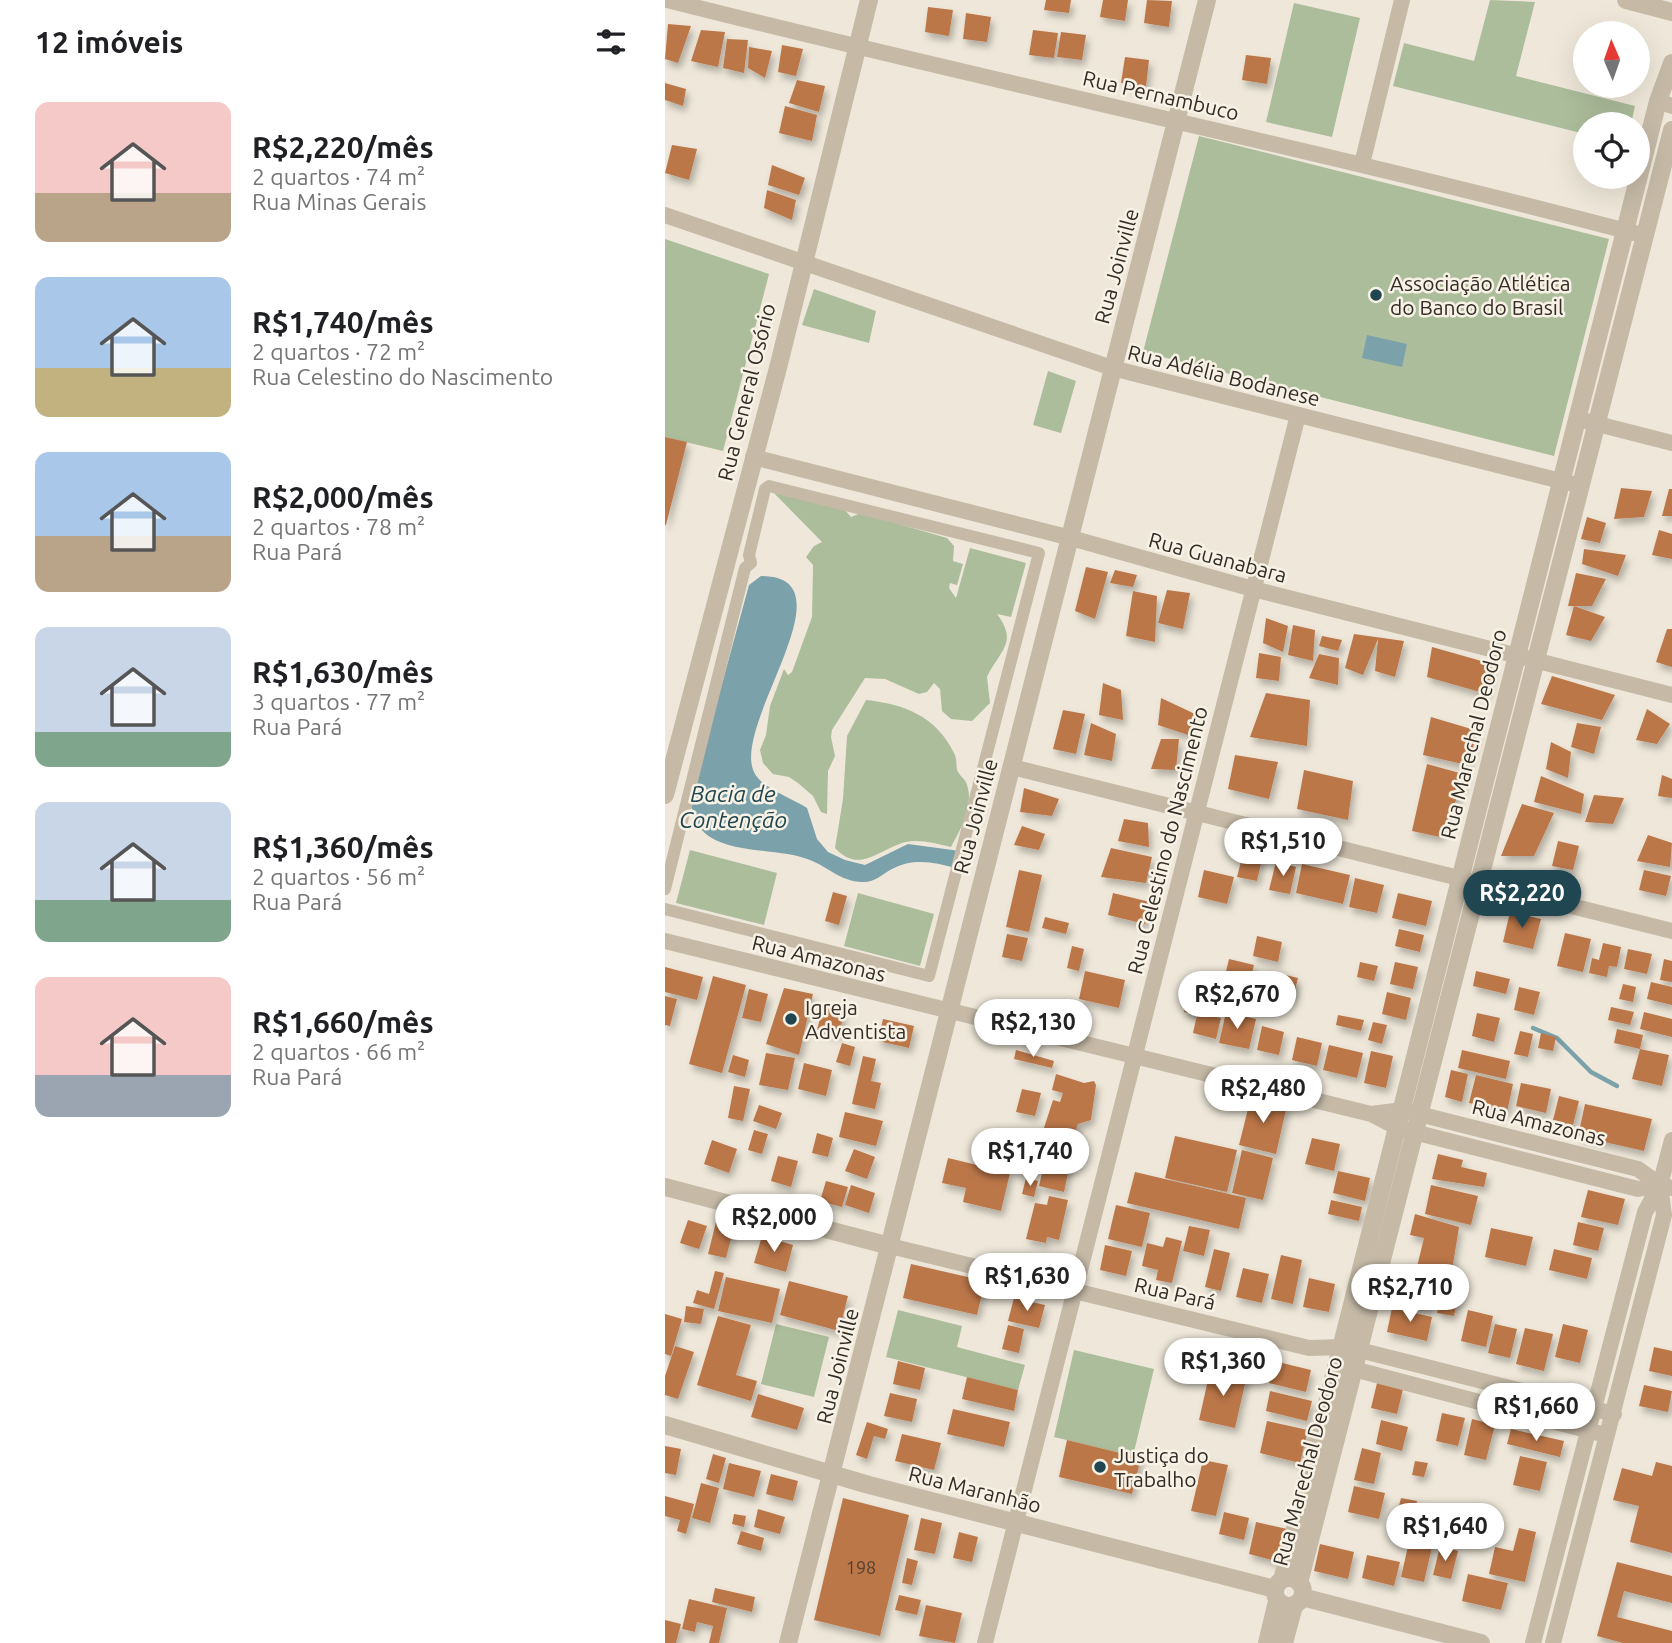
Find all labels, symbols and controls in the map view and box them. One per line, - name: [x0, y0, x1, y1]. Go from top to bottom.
- north arrow: [1573, 21, 1650, 98]
- map controls: [1573, 21, 1650, 189]
- icon: filters: [592, 23, 630, 61]
- text: 12 imóveis: [35, 25, 183, 59]
- street label: Rua Pernambuco: [1081, 65, 1241, 125]
- button: locate: [1573, 112, 1650, 189]
- icon: home: [91, 130, 175, 214]
- text: R$2,220/mês: [252, 130, 434, 164]
- text: 2 quartos · 74 m²: [252, 164, 425, 189]
- text: Rua Minas Gerais: [252, 189, 426, 214]
- street label: Rua Joinville: [1089, 206, 1143, 326]
- place label: Associação Atlética do Banco do Brasil: [1390, 271, 1571, 319]
- marker: Associação Atlética do Banco do Brasil: [1368, 287, 1384, 303]
- street label: Rua General Osório: [712, 301, 780, 483]
- icon: home: [91, 305, 175, 389]
- text: R$1,740/mês: [252, 305, 434, 339]
- text: 2 quartos · 72 m²: [252, 339, 425, 364]
- street label: Rua Adélia Bodanese: [1125, 339, 1323, 411]
- text: Rua Celestino do Nascimento: [252, 364, 553, 389]
- icon: home: [91, 480, 175, 564]
- text: R$2,000/mês: [252, 480, 434, 514]
- text: 2 quartos · 78 m²: [252, 514, 425, 539]
- street label: Rua Guanabara: [1146, 527, 1290, 587]
- text: Rua Pará: [252, 539, 342, 564]
- street label: Rua Marechal Deodoro: [1435, 626, 1511, 842]
- icon: home: [91, 655, 175, 739]
- text: R$1,630/mês: [252, 655, 434, 689]
- text: 3 quartos · 77 m²: [252, 689, 425, 714]
- street label: Rua Celestino do Nascimento: [1122, 704, 1212, 976]
- text: Rua Pará: [252, 714, 342, 739]
- street label: Rua Joinville: [948, 756, 1002, 876]
- water label: Bacia de Contenção: [679, 781, 787, 832]
- pin: R$1,510: [1218, 818, 1348, 878]
- text: R$1,510: [1240, 828, 1326, 853]
- icon: home: [91, 830, 175, 914]
- text: R$1,360/mês: [252, 830, 434, 864]
- text: 2 quartos · 56 m²: [252, 864, 425, 889]
- pin: R$2,220: [1457, 870, 1587, 930]
- text: R$2,220: [1479, 880, 1565, 905]
- text: Rua Pará: [252, 889, 342, 914]
- street label: Rua Amazonas: [750, 930, 888, 986]
- pin: R$2,670: [1172, 972, 1302, 1031]
- text: R$2,670: [1194, 981, 1280, 1006]
- place label: Igreja Adventista: [805, 995, 906, 1043]
- pin: R$2,130: [968, 1000, 1098, 1059]
- icon: home: [91, 1005, 175, 1089]
- text: R$1,660/mês: [252, 1005, 434, 1039]
- text: R$2,130: [990, 1009, 1076, 1034]
- marker: Igreja Adventista: [783, 1011, 799, 1027]
- text: 2 quartos · 66 m²: [252, 1039, 425, 1064]
- text: Rua Pará: [252, 1064, 342, 1089]
- pin: R$2,480: [1198, 1066, 1328, 1125]
- text: R$2,480: [1220, 1075, 1306, 1100]
- street label: Rua Amazonas: [1470, 1094, 1608, 1150]
- pin: R$1,740: [965, 1128, 1095, 1188]
- text: R$1,740: [987, 1138, 1073, 1163]
- pin: R$2,000: [709, 1194, 839, 1254]
- text: R$2,000: [731, 1204, 817, 1229]
- pin: R$1,630: [962, 1254, 1092, 1313]
- text: R$1,630: [984, 1263, 1070, 1288]
- pin: R$2,710: [1345, 1264, 1475, 1324]
- street label: Rua Pará: [1132, 1272, 1218, 1314]
- text: R$2,710: [1367, 1274, 1453, 1299]
- street label: Rua Joinville: [811, 1306, 863, 1426]
- pin: R$1,360: [1158, 1338, 1288, 1398]
- text: R$1,360: [1180, 1348, 1266, 1373]
- street label: Rua Marechal Deodoro: [1268, 1354, 1346, 1568]
- pin: R$1,660: [1471, 1384, 1601, 1443]
- text: R$1,660: [1493, 1393, 1579, 1418]
- place label: Justiça do Trabalho: [1114, 1443, 1209, 1491]
- marker: Justiça do Trabalho: [1092, 1459, 1108, 1475]
- street label: Rua Maranhão: [906, 1461, 1044, 1517]
- pin: R$1,640: [1380, 1504, 1510, 1563]
- text: R$1,640: [1402, 1513, 1488, 1538]
- house number: 198: [846, 1557, 876, 1577]

